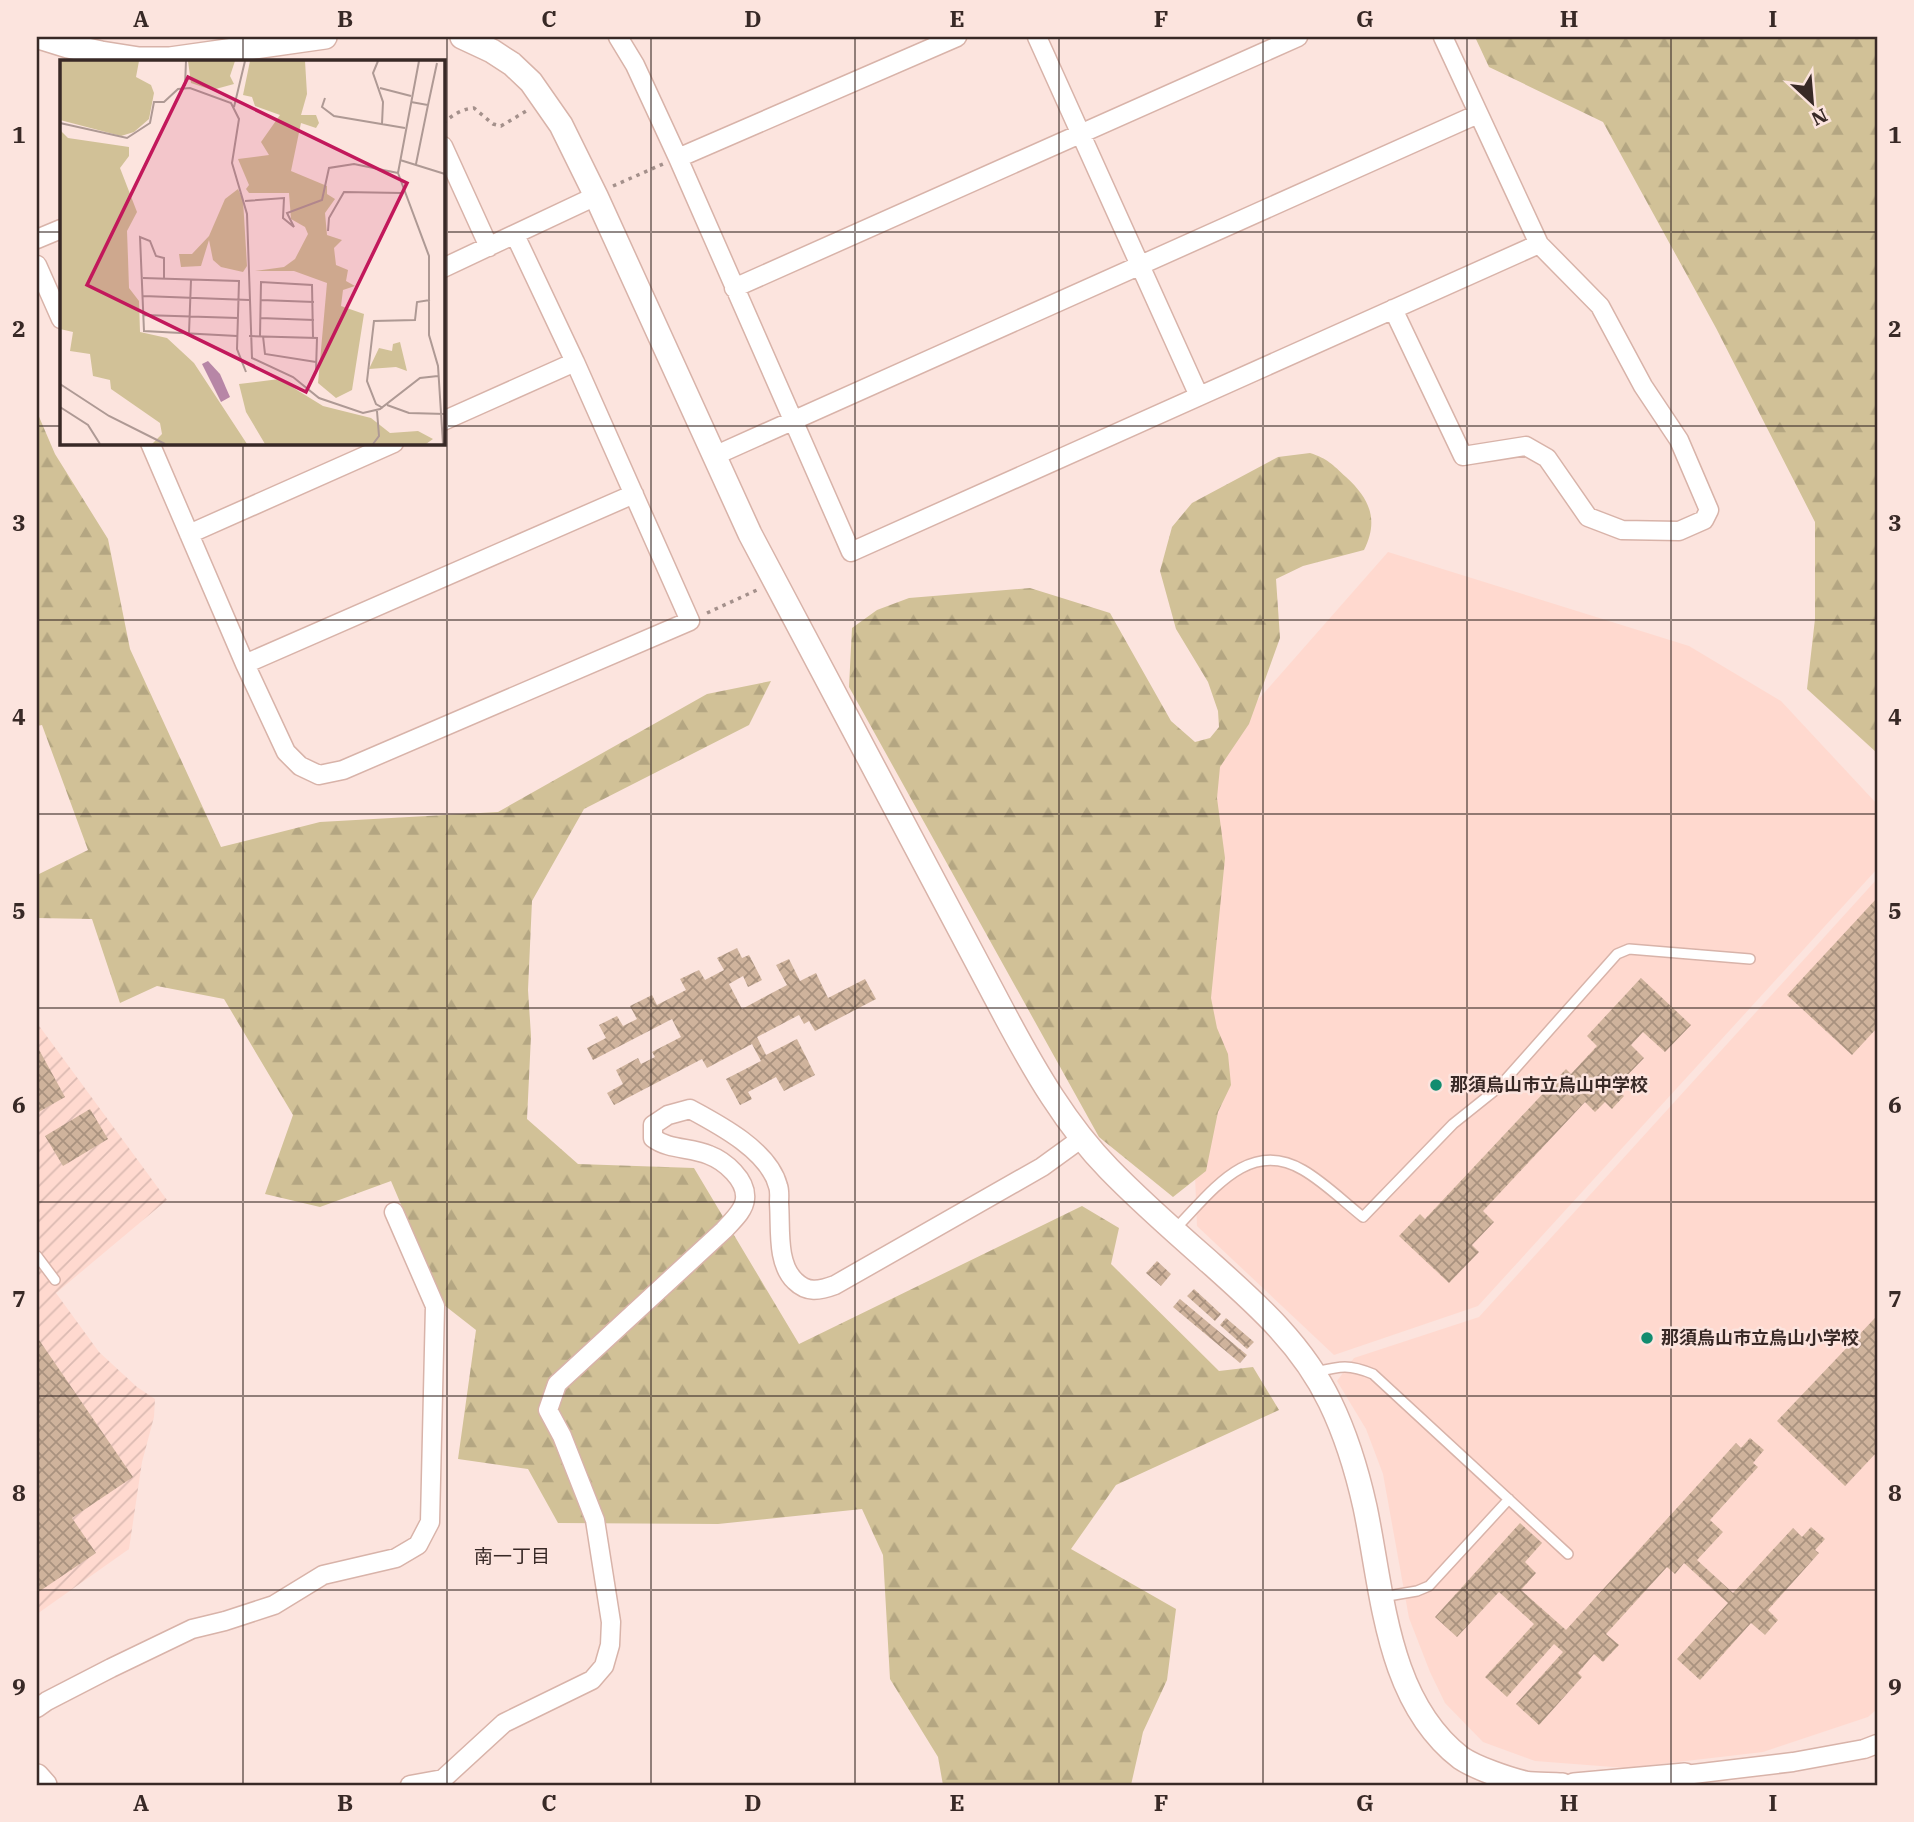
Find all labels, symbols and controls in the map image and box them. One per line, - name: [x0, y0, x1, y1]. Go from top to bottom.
- text: A: [133, 3, 149, 33]
- text: B: [337, 3, 353, 33]
- text: C: [541, 3, 557, 33]
- text: D: [744, 3, 762, 33]
- text: E: [949, 3, 965, 33]
- text: F: [1154, 3, 1168, 33]
- text: G: [1356, 3, 1374, 33]
- text: H: [1560, 3, 1578, 33]
- text: I: [1769, 3, 1777, 33]
- inset map: [60, 60, 444, 444]
- north arrow: [1778, 66, 1848, 136]
- text: N: [1807, 103, 1831, 131]
- text: 1: [12, 119, 26, 149]
- text: 1: [1888, 119, 1902, 149]
- text: 2: [12, 313, 26, 343]
- text: 2: [1888, 313, 1902, 343]
- text: 3: [12, 507, 26, 537]
- text: 3: [1888, 507, 1902, 537]
- text: 4: [12, 701, 26, 731]
- text: 4: [1888, 701, 1902, 731]
- text: 5: [12, 895, 26, 925]
- text: 5: [1888, 895, 1902, 925]
- place label: 那須烏山市立烏山中学校: [1450, 1073, 1648, 1096]
- marker: 那須烏山市立烏山中学校: [1428, 1077, 1444, 1093]
- text: 6: [12, 1089, 26, 1119]
- text: 6: [1888, 1089, 1902, 1119]
- text: 7: [12, 1283, 26, 1313]
- text: 7: [1888, 1283, 1902, 1313]
- place label: 那須烏山市立烏山小学校: [1661, 1326, 1859, 1349]
- marker: 那須烏山市立烏山小学校: [1639, 1330, 1655, 1346]
- text: 8: [12, 1477, 26, 1507]
- text: 8: [1888, 1477, 1902, 1507]
- district label: 南一丁目: [474, 1544, 550, 1568]
- text: 9: [12, 1671, 26, 1701]
- text: 9: [1888, 1671, 1902, 1701]
- text: A: [133, 1787, 149, 1817]
- text: B: [337, 1787, 353, 1817]
- text: C: [541, 1787, 557, 1817]
- text: D: [744, 1787, 762, 1817]
- text: E: [949, 1787, 965, 1817]
- text: F: [1154, 1787, 1168, 1817]
- text: G: [1356, 1787, 1374, 1817]
- text: H: [1560, 1787, 1578, 1817]
- text: I: [1769, 1787, 1777, 1817]

